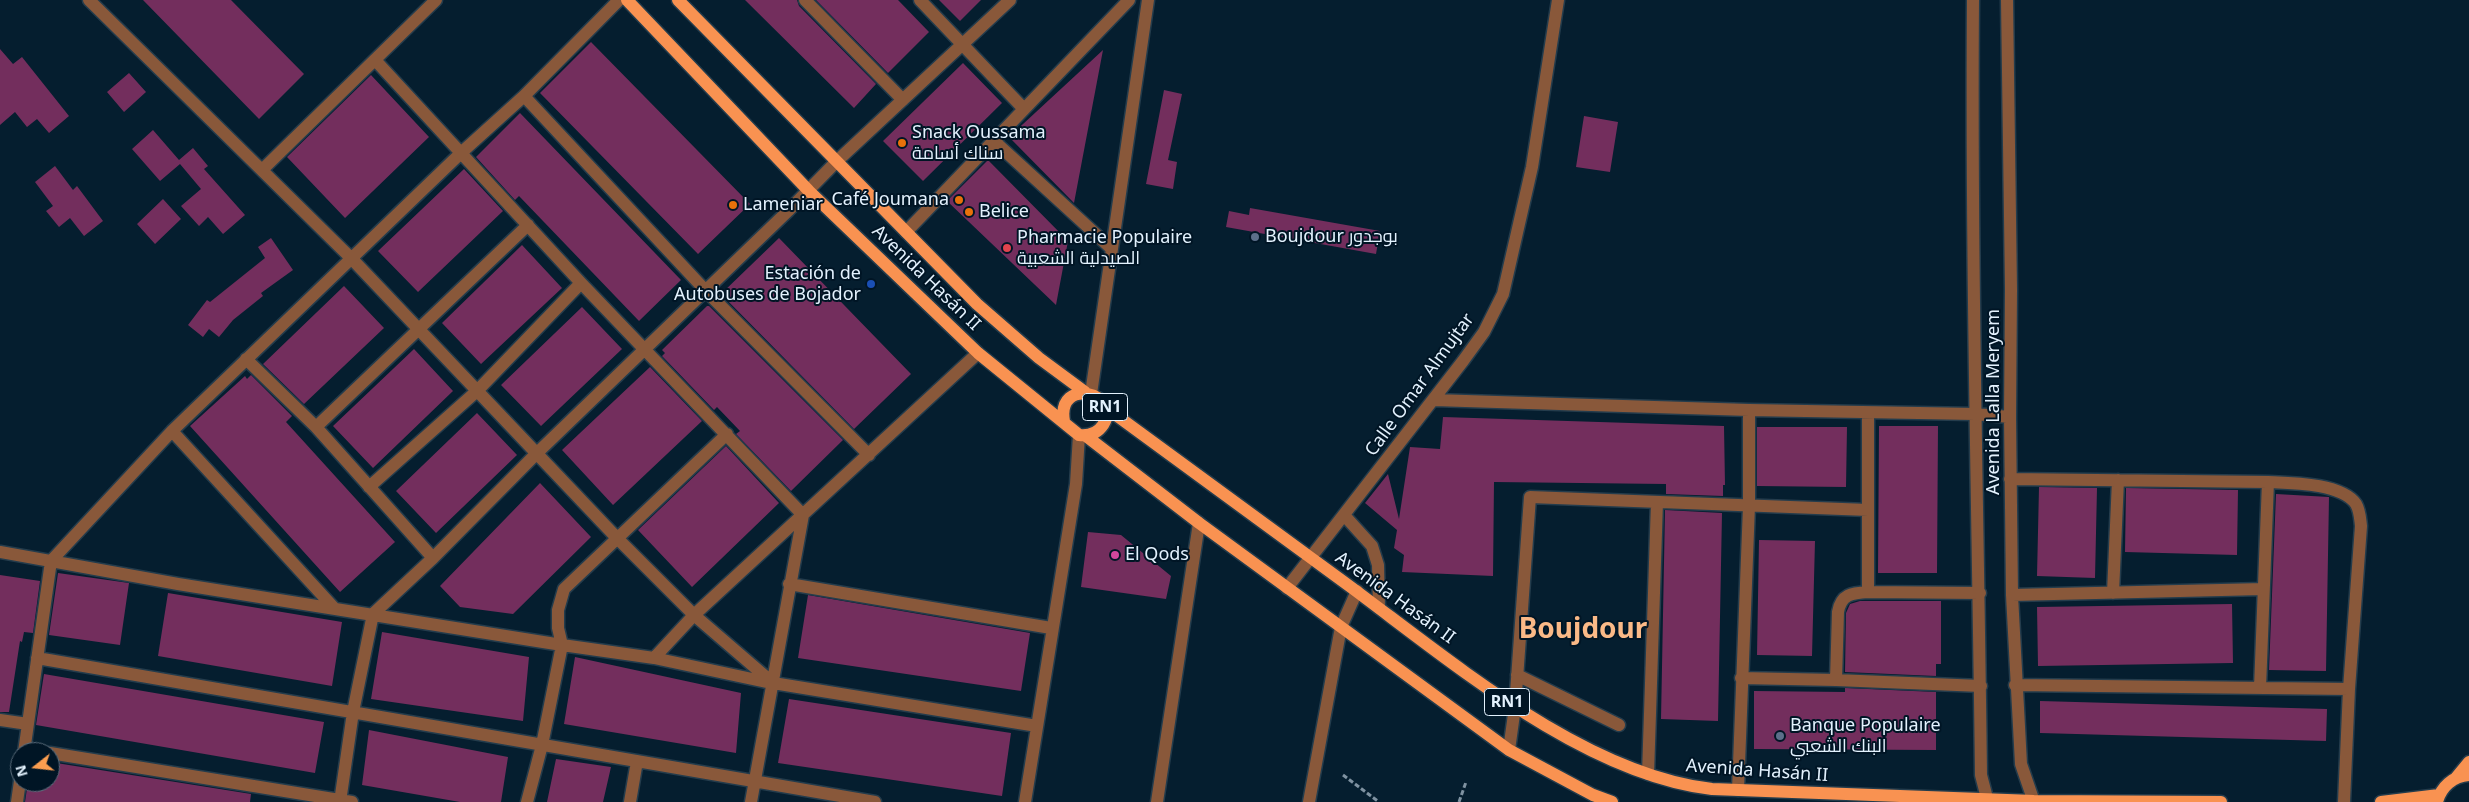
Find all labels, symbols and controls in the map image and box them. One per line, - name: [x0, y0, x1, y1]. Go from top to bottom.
- place label: Snack Oussama سناك أسامة: [912, 122, 1045, 164]
- marker: Snack Oussama سناك أسامة: [896, 137, 908, 149]
- place label: Café Joumana: [831, 189, 949, 211]
- place label: Lameniar: [743, 194, 823, 216]
- marker: Café Joumana: [953, 194, 965, 206]
- marker: Lameniar: [727, 199, 739, 211]
- place label: Belice: [979, 201, 1029, 223]
- marker: Belice: [963, 206, 975, 218]
- street label: Avenida Hasán II: [867, 221, 985, 335]
- place label: Boujdour بوجدور: [1265, 226, 1398, 248]
- place label: Pharmacie Populaire الصيدلية الشعبية: [1017, 227, 1192, 270]
- marker: Boujdour بوجدور: [1249, 231, 1261, 243]
- marker: Pharmacie Populaire الصيدلية الشعبية: [1001, 242, 1013, 254]
- place label: Estación de Autobuses de Bojador: [674, 263, 861, 306]
- marker: Estación de Autobuses de Bojador: [865, 278, 877, 290]
- street label: Calle Omar Almujtar: [1361, 309, 1479, 461]
- street label: Avenida Lalla Meryem: [1983, 309, 2005, 495]
- road number: RN1: [1082, 394, 1128, 421]
- place label: El Qods: [1125, 544, 1189, 566]
- street label: Avenida Hasán II: [1331, 547, 1459, 649]
- marker: El Qods: [1109, 549, 1121, 561]
- district label: Boujdour: [1519, 613, 1647, 647]
- road number: RN1: [1484, 689, 1530, 716]
- place label: Banque Populaire البنك الشعبي: [1790, 715, 1941, 758]
- marker: Banque Populaire البنك الشعبي: [1774, 730, 1786, 742]
- north arrow: [10, 742, 60, 792]
- street label: Avenida Hasán II: [1685, 755, 1829, 787]
- text: N: [10, 763, 32, 779]

